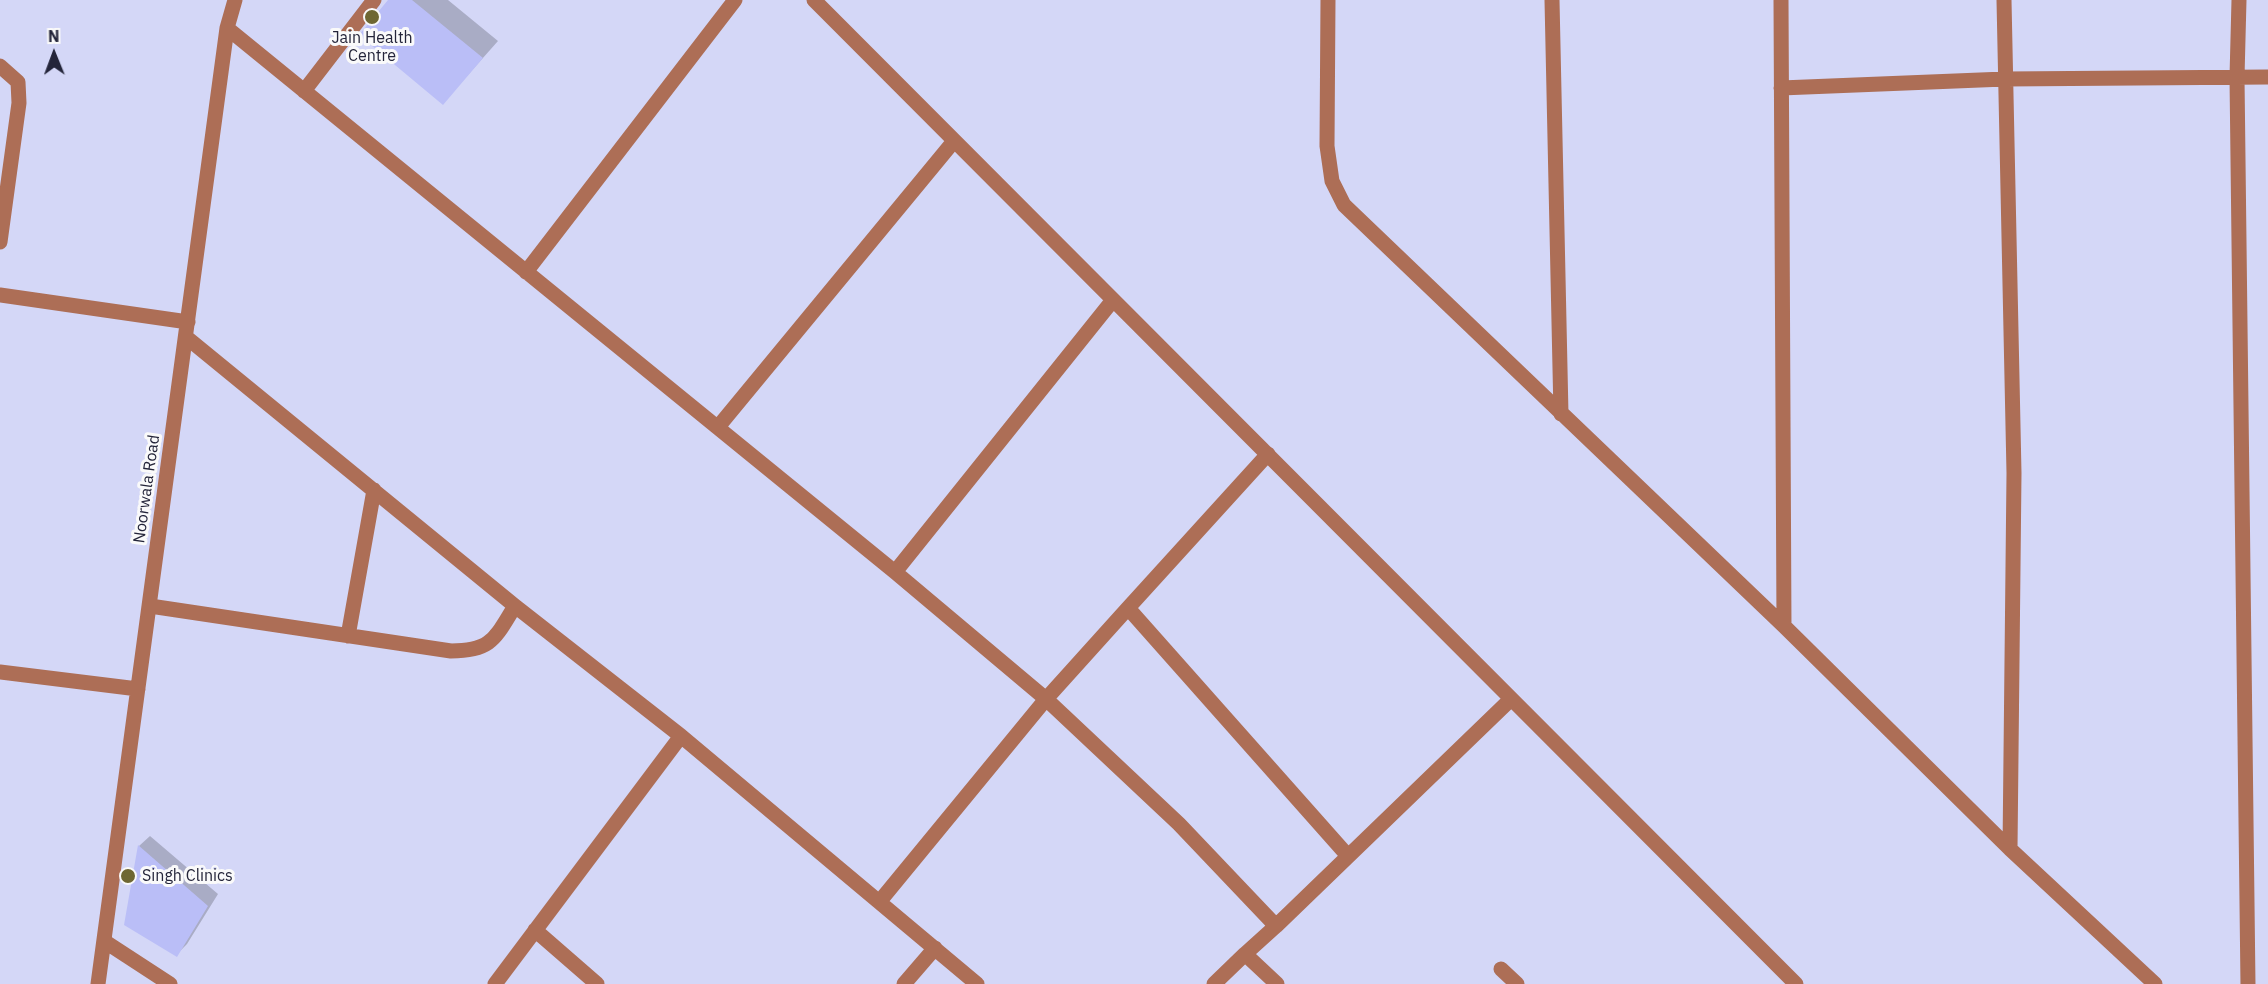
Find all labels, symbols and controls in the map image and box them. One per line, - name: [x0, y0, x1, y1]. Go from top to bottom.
- marker: Jain Health Centre: [363, 8, 381, 26]
- north arrow: [24, 24, 84, 84]
- text: N: [48, 26, 60, 46]
- place label: Jain Health Centre: [331, 28, 413, 66]
- street label: Noorwala Road: [130, 434, 164, 544]
- place label: Singh Clinics: [142, 866, 233, 886]
- marker: Singh Clinics: [119, 867, 137, 885]

